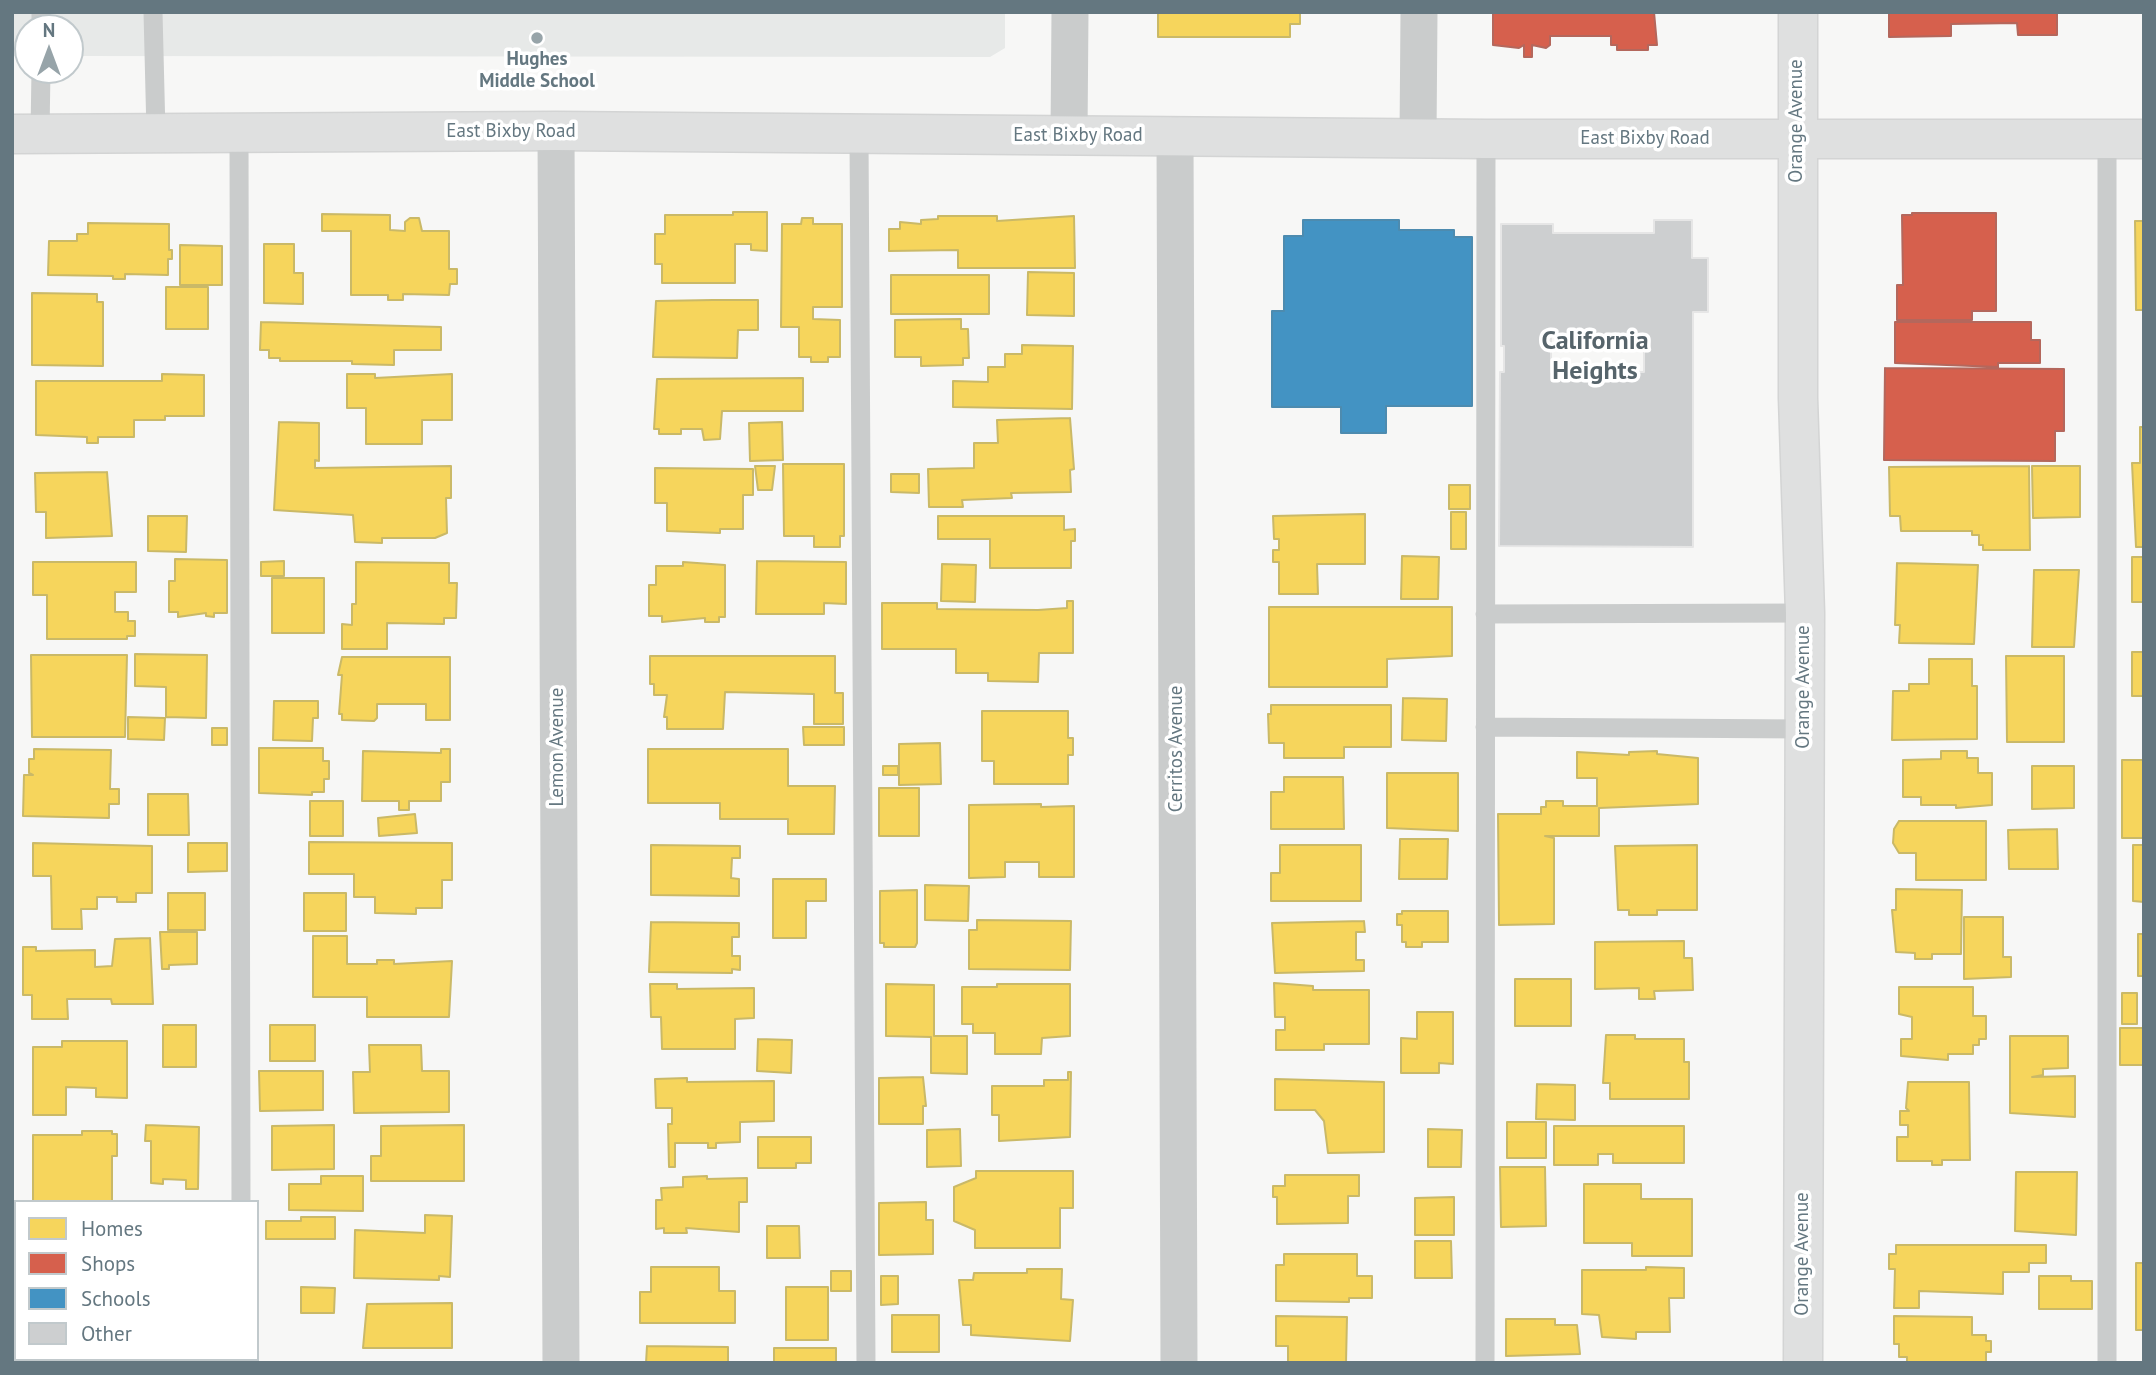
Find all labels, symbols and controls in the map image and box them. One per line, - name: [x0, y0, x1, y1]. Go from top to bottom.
- north arrow: [14, 14, 84, 84]
- text: N: [43, 18, 55, 42]
- marker: Hughes Middle School: [529, 30, 545, 46]
- place label: Hughes Middle School: [479, 49, 595, 93]
- street label: Orange Avenue: [1786, 59, 1808, 183]
- street label: East Bixby Road: [446, 121, 576, 143]
- street label: East Bixby Road: [1013, 125, 1143, 147]
- street label: East Bixby Road: [1580, 128, 1710, 150]
- district label: California Heights: [1541, 326, 1649, 388]
- street label: Orange Avenue: [1793, 625, 1815, 749]
- street label: Cerritos Avenue: [1166, 686, 1188, 812]
- street label: Lemon Avenue: [547, 688, 569, 806]
- street label: Orange Avenue: [1792, 1192, 1814, 1316]
- legend: [14, 1200, 259, 1361]
- text: Homes: [81, 1215, 143, 1242]
- text: Shops: [81, 1250, 135, 1277]
- text: Schools: [81, 1285, 151, 1312]
- text: Other: [81, 1320, 132, 1347]

